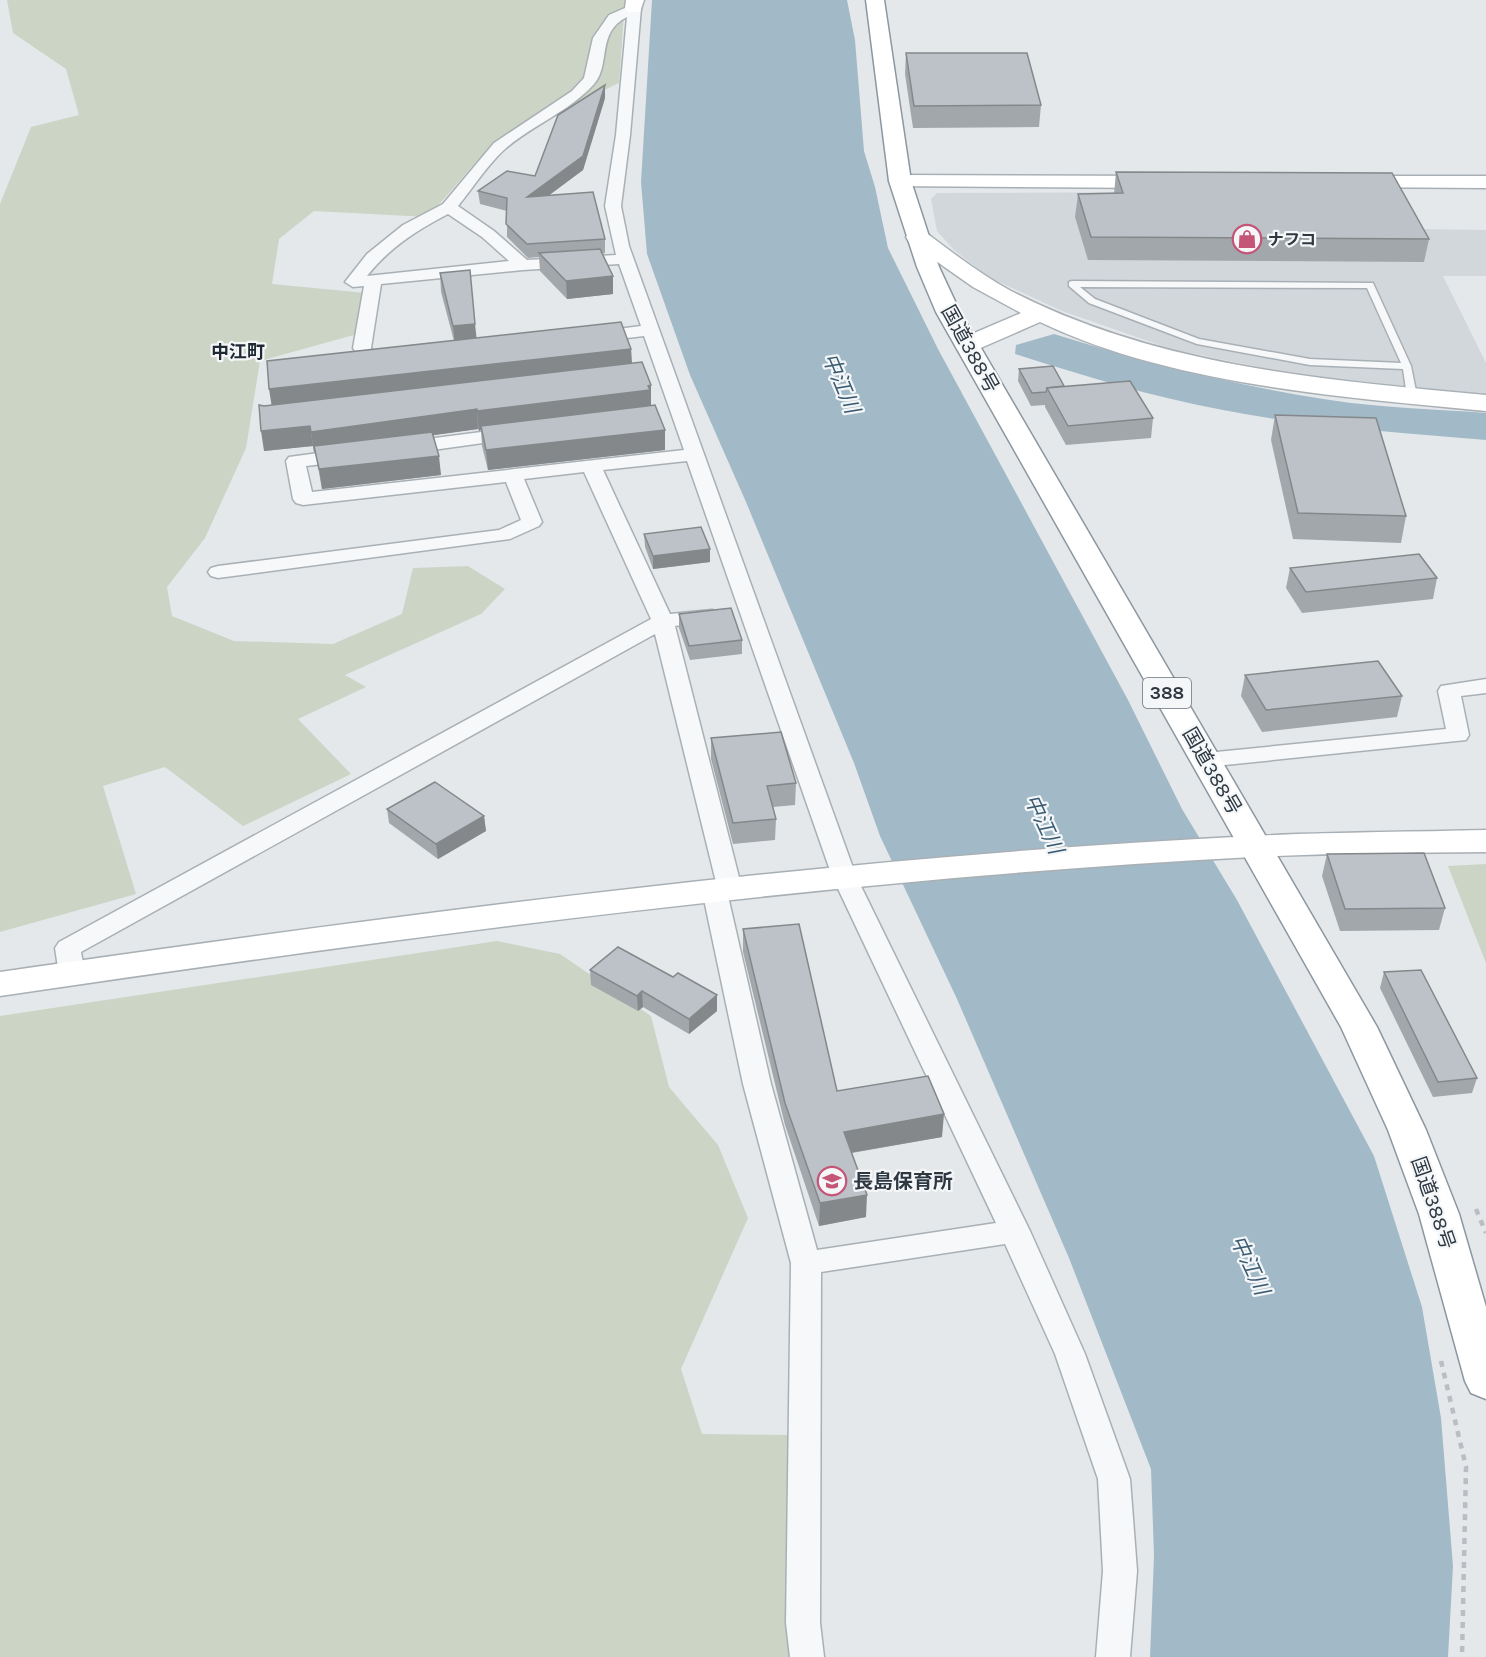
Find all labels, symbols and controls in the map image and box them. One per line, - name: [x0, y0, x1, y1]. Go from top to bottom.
- shop icon: ナフコ: [1231, 223, 1263, 255]
- place label: ナフコ: [1268, 230, 1316, 249]
- street label: 国道388号: [937, 301, 1003, 397]
- district label: 中江町: [211, 341, 265, 363]
- water label: 中江川: [818, 349, 865, 419]
- road number: 388: [1143, 678, 1191, 708]
- street label: 国道388号: [1178, 724, 1246, 818]
- water label: 中江川: [1020, 790, 1069, 859]
- street label: 国道388号: [1406, 1154, 1460, 1252]
- school or university icon: 長島保育所: [816, 1165, 848, 1197]
- place label: 長島保育所: [853, 1170, 953, 1193]
- water label: 中江川: [1226, 1231, 1275, 1300]

